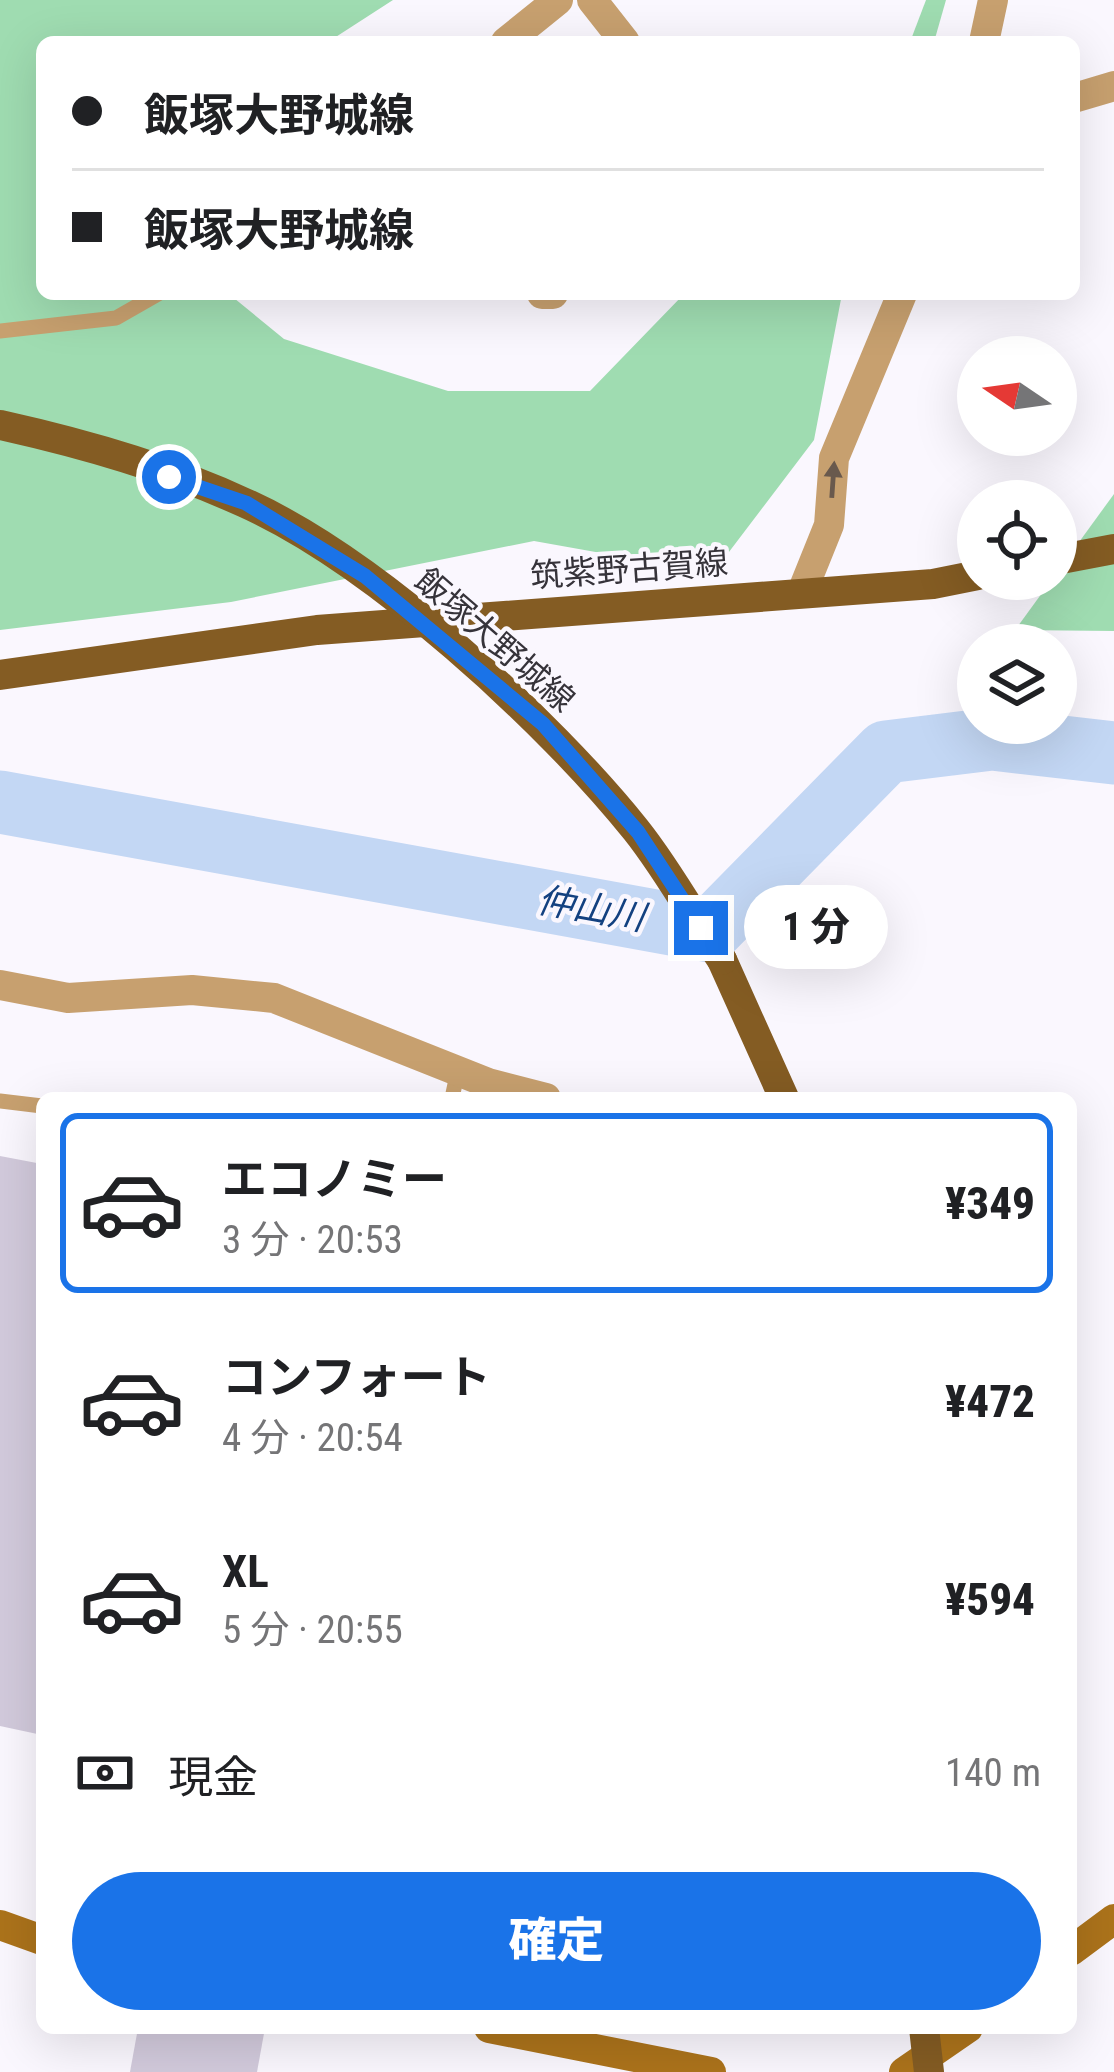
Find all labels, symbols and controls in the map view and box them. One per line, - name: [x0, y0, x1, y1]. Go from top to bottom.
- text: 飯塚大野城線: [144, 89, 414, 142]
- text: 飯塚大野城線: [144, 204, 414, 257]
- north arrow: [957, 336, 1077, 456]
- map controls: [957, 336, 1077, 744]
- route start: [142, 450, 196, 504]
- one-way arrow: [823, 461, 842, 498]
- button: locate: [957, 480, 1077, 600]
- street label: 筑紫野古賀線: [529, 543, 729, 595]
- street label: 飯塚大野城線: [407, 560, 583, 720]
- button: layers: [957, 624, 1077, 744]
- water label: 仲山川: [534, 879, 652, 940]
- callout: 1 分: [743, 886, 887, 970]
- route end: [674, 901, 728, 955]
- text: 1 分: [782, 904, 850, 950]
- icon: car: [78, 1149, 186, 1257]
- text: エコノミー: [222, 1153, 447, 1206]
- text: ¥349: [945, 1177, 1035, 1230]
- text: 3 分 · 20:53: [222, 1217, 403, 1263]
- icon: car: [78, 1347, 186, 1455]
- text: コンフォート: [222, 1351, 491, 1404]
- text: ¥472: [945, 1375, 1035, 1428]
- text: 4 分 · 20:54: [222, 1415, 403, 1461]
- icon: car: [78, 1545, 186, 1653]
- text: XL: [222, 1545, 269, 1598]
- text: ¥594: [945, 1573, 1035, 1626]
- text: 5 分 · 20:55: [222, 1607, 403, 1653]
- icon: cash: [72, 1740, 138, 1806]
- text: 140 m: [945, 1750, 1041, 1796]
- text: 現金: [168, 1751, 258, 1804]
- button: 確定: [72, 1872, 1041, 2010]

